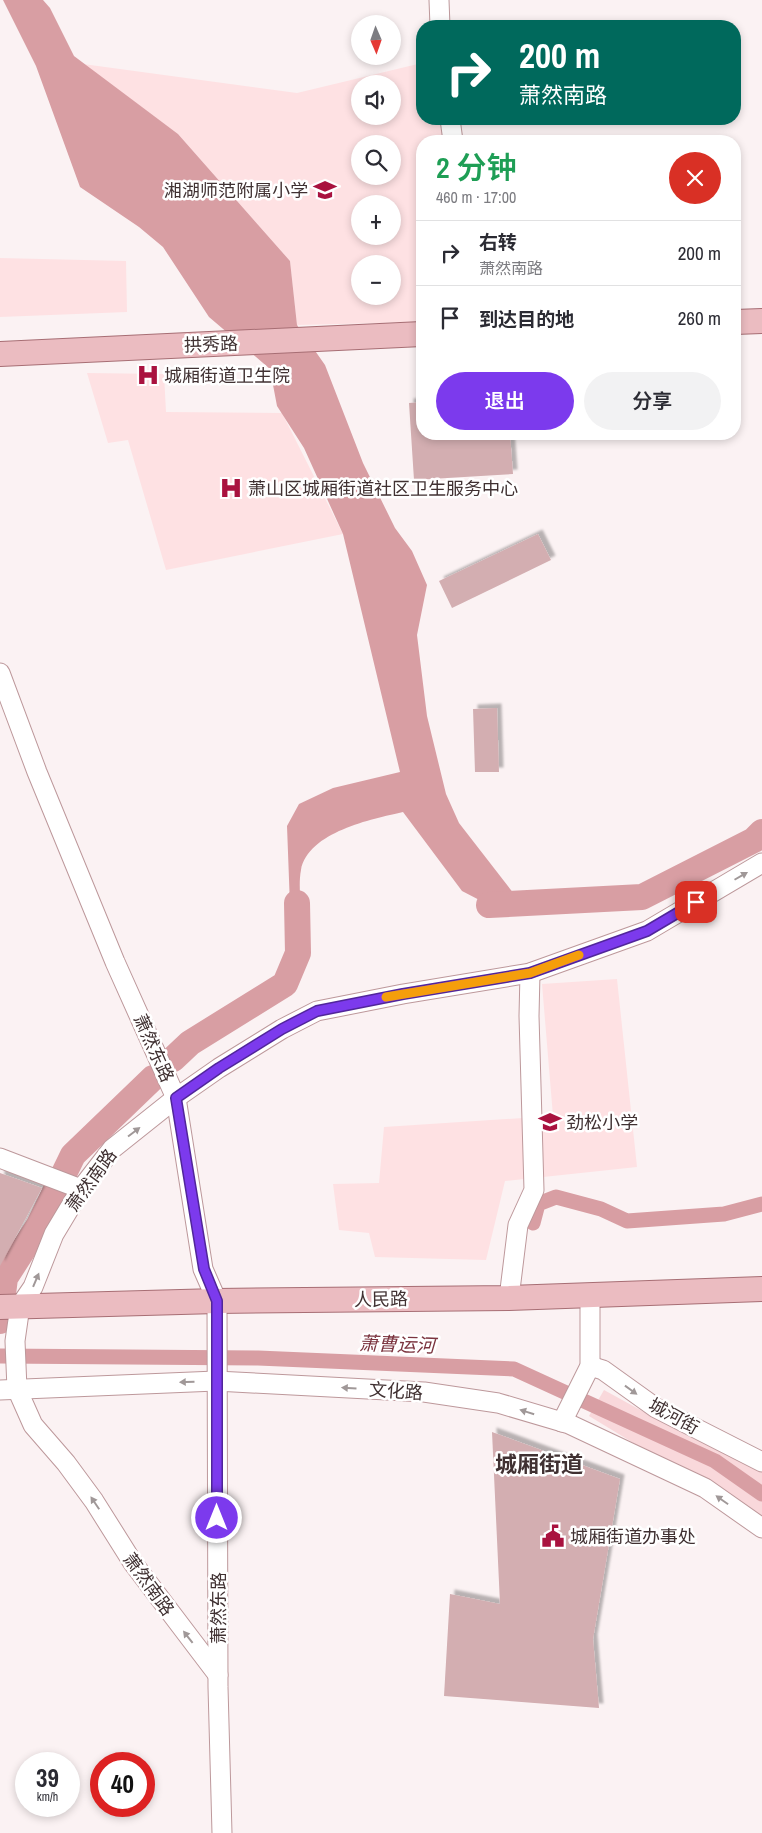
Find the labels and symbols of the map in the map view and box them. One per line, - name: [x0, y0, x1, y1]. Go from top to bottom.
- north arrow: [351, 15, 401, 65]
- school or university icon: 湘湖师范附属小学: [312, 177, 338, 203]
- place label: 湘湖师范附属小学: [164, 178, 308, 203]
- street label: 拱秀路: [184, 331, 238, 357]
- hospital icon: 城厢街道卫生院: [135, 362, 161, 388]
- place label: 城厢街道卫生院: [164, 363, 290, 388]
- hospital icon: 萧山区城厢街道社区卫生服务中心: [218, 475, 244, 501]
- place label: 萧山区城厢街道社区卫生服务中心: [248, 476, 518, 501]
- one-way arrow: [735, 871, 748, 880]
- pin: [675, 881, 717, 923]
- street label: 萧然东路: [128, 1010, 180, 1086]
- school or university icon: 劲松小学: [537, 1109, 563, 1135]
- place label: 劲松小学: [566, 1110, 638, 1135]
- one-way arrow: [127, 1127, 141, 1137]
- street label: 萧然南路: [60, 1144, 122, 1216]
- one-way arrow: [32, 1273, 40, 1287]
- street label: 人民路: [354, 1286, 408, 1312]
- water label: 萧曹运河: [359, 1330, 439, 1358]
- street label: 文化路: [368, 1377, 424, 1405]
- one-way arrow: [179, 1378, 195, 1386]
- one-way arrow: [341, 1383, 357, 1391]
- one-way arrow: [624, 1385, 638, 1395]
- street label: 城河街: [644, 1392, 704, 1440]
- one-way arrow: [519, 1407, 534, 1415]
- district label: 城厢街道: [495, 1449, 583, 1479]
- position arrow: [190, 1491, 242, 1543]
- one-way arrow: [715, 1495, 729, 1505]
- one-way arrow: [90, 1497, 100, 1510]
- public building icon: 城厢街道办事处: [540, 1523, 566, 1549]
- place label: 城厢街道办事处: [570, 1524, 696, 1549]
- street label: 萧然南路: [118, 1548, 180, 1620]
- street label: 萧然东路: [206, 1572, 231, 1644]
- one-way arrow: [182, 1631, 193, 1644]
- speed limit sign: 40: [90, 1752, 155, 1817]

